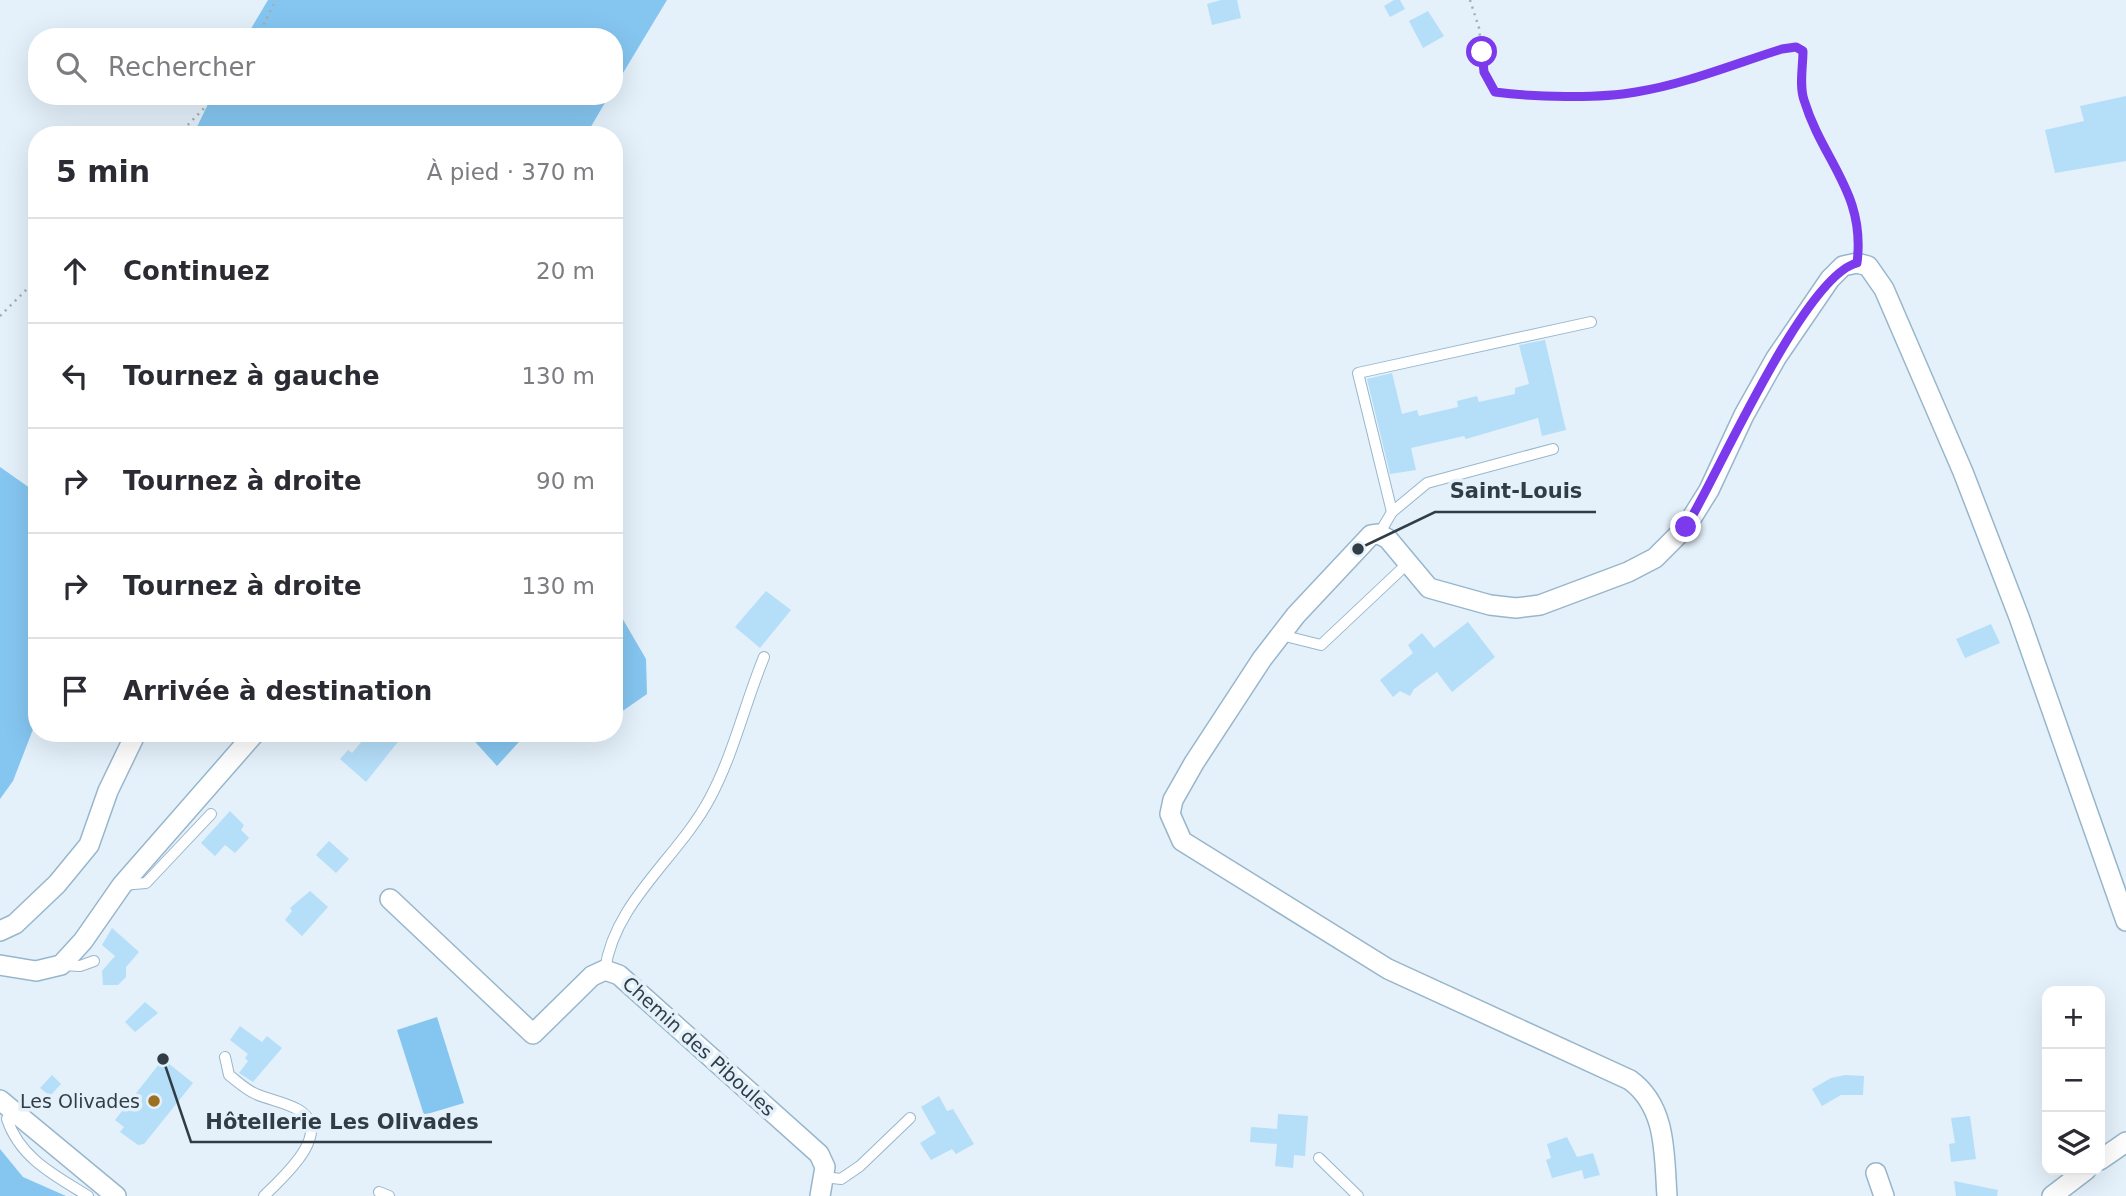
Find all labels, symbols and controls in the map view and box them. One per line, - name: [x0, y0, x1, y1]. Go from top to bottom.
- search box: [28, 28, 623, 105]
- route start: [1466, 36, 1497, 67]
- icon: search: [52, 48, 90, 86]
- text: Rechercher: [108, 52, 255, 82]
- text: 5 min: [56, 154, 150, 189]
- text: À pied · 370 m: [427, 159, 595, 185]
- icon: ahead: [56, 252, 94, 290]
- text: Continuez: [123, 256, 270, 286]
- text: 20 m: [536, 258, 595, 284]
- icon: left: [56, 357, 94, 395]
- text: Tournez à gauche: [123, 361, 380, 391]
- text: 130 m: [521, 363, 595, 389]
- icon: right: [56, 462, 94, 500]
- text: Tournez à droite: [123, 466, 362, 496]
- text: 90 m: [536, 468, 595, 494]
- callout: Saint-Louis: [1435, 470, 1596, 512]
- text: Saint-Louis: [1450, 479, 1582, 503]
- route end: [1670, 511, 1701, 542]
- icon: right: [56, 567, 94, 605]
- text: Tournez à droite: [123, 571, 362, 601]
- text: 130 m: [521, 573, 595, 599]
- icon: arrive: [56, 672, 94, 710]
- text: Arrivée à destination: [123, 676, 432, 706]
- street label: Chemin des Piboules: [618, 972, 780, 1120]
- map controls: [2042, 986, 2105, 1175]
- button: +: [2042, 986, 2105, 1049]
- button: −: [2042, 1049, 2105, 1112]
- place label: Les Olivades: [20, 1090, 140, 1112]
- marker: Les Olivades: [146, 1093, 162, 1109]
- callout: Hôtellerie Les Olivades: [191, 1100, 492, 1142]
- text: Hôtellerie Les Olivades: [205, 1110, 479, 1134]
- button: layers: [2042, 1112, 2105, 1175]

